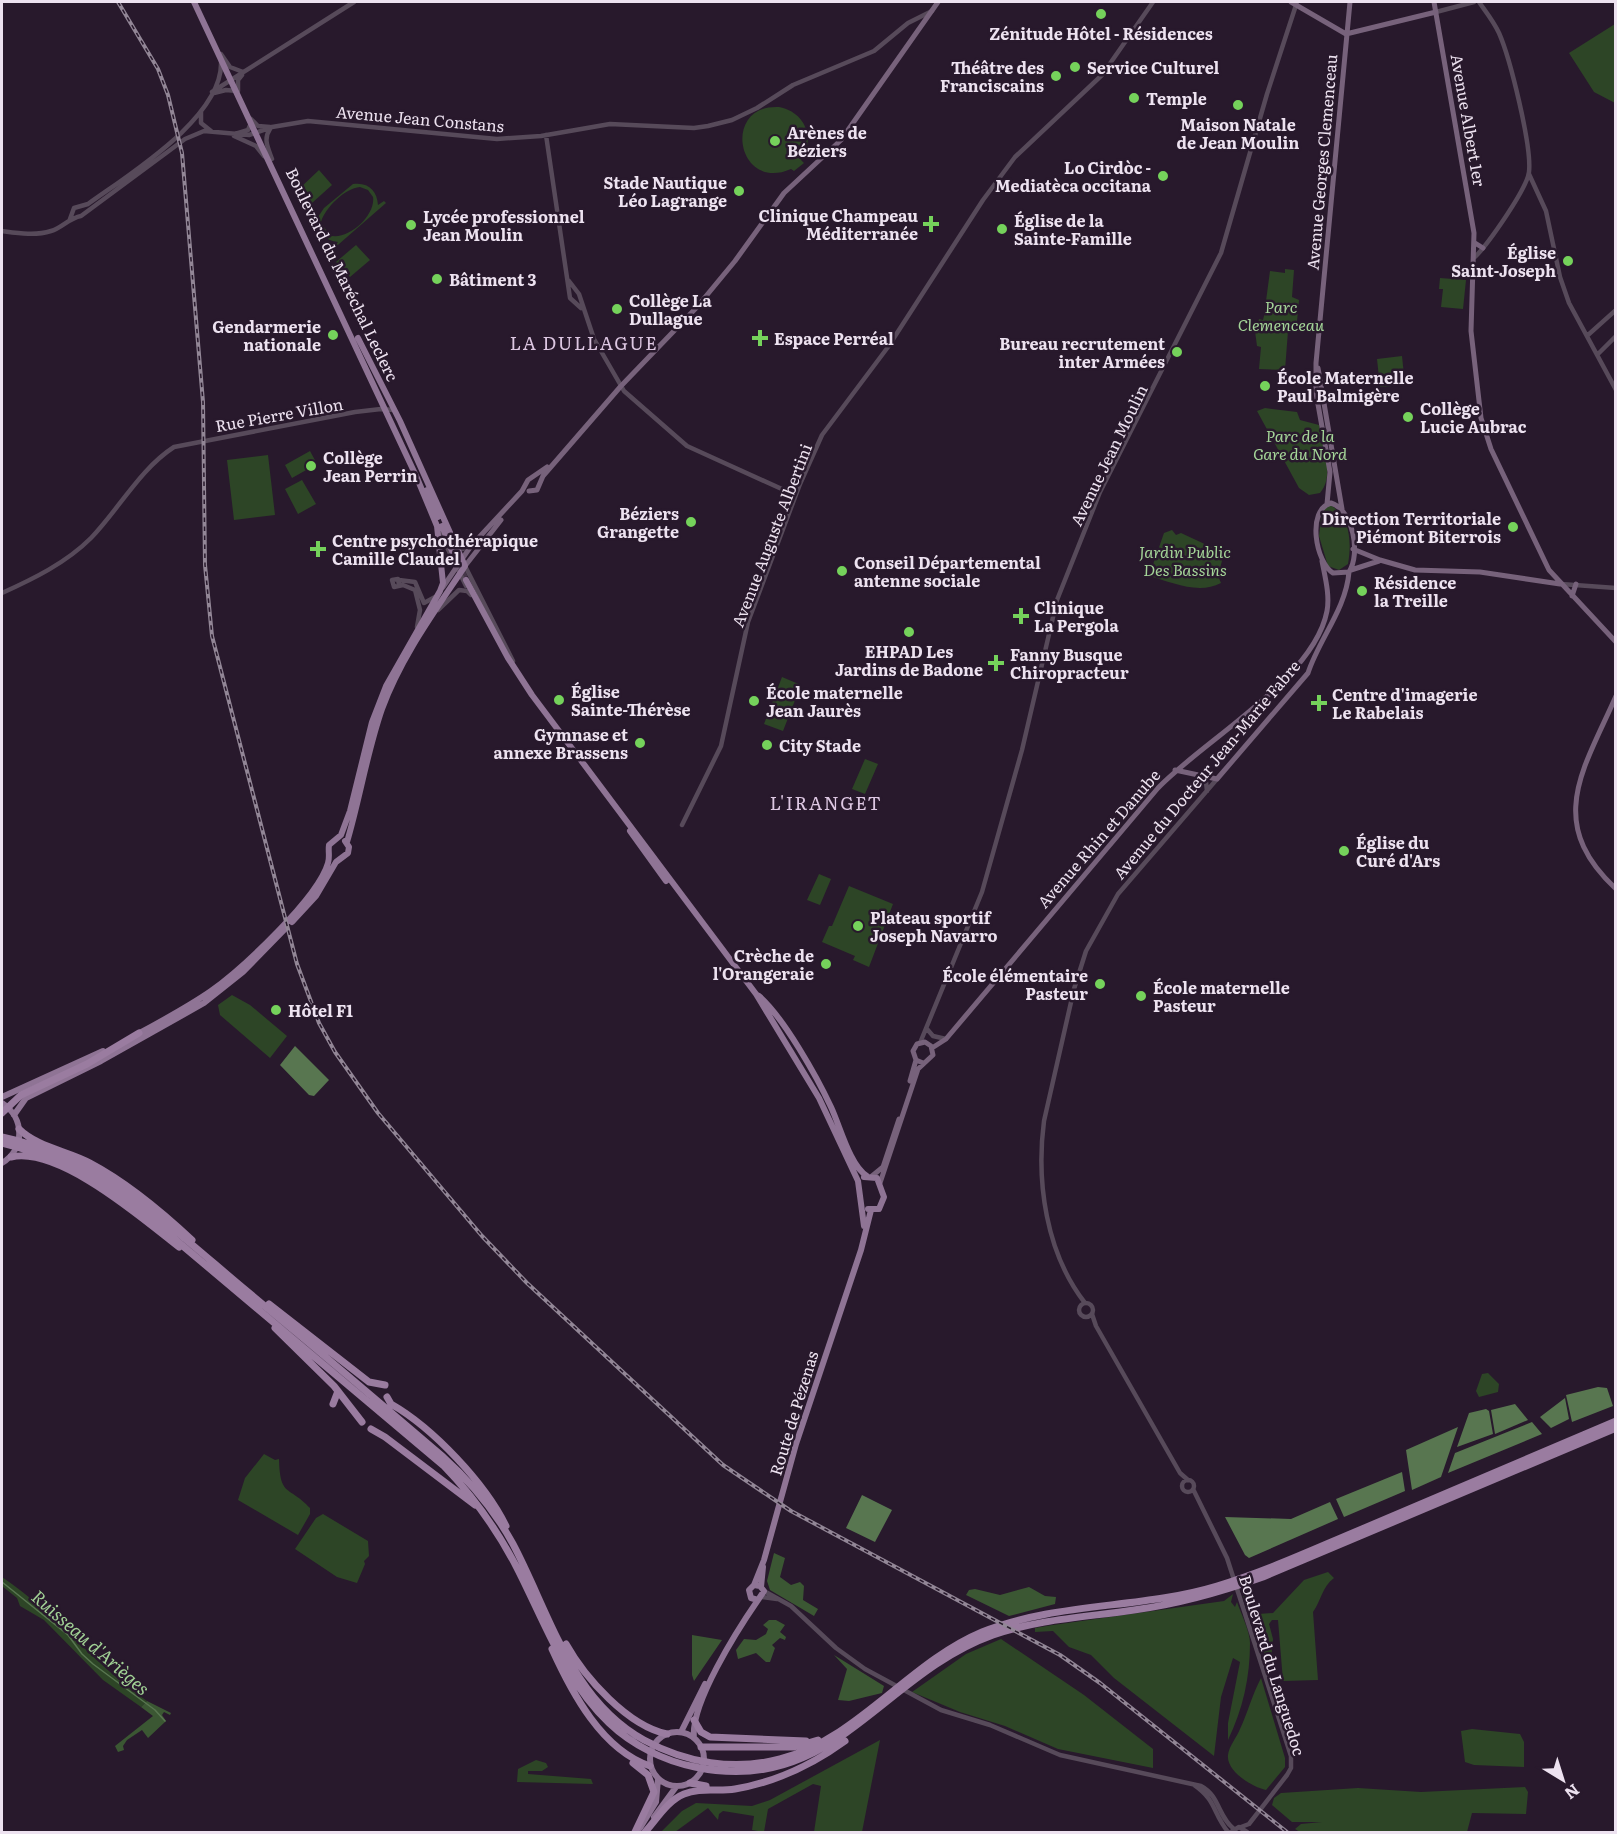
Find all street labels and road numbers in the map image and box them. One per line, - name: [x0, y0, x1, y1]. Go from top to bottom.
- street label: Avenue Albert 1er: [1446, 52, 1493, 188]
- street label: Avenue Georges Clemenceau: [1300, 53, 1342, 271]
- street label: Avenue Jean Constans: [335, 99, 505, 137]
- street label: Boulevard du Maréchal Leclerc: [281, 163, 405, 385]
- street label: Avenue Jean Moulin: [1063, 380, 1153, 530]
- street label: Rue Pierre Villon: [213, 391, 345, 437]
- street label: Avenue Auguste Albertini: [725, 440, 817, 630]
- street label: Avenue du Docteur Jean-Marie Fabre: [1107, 654, 1305, 884]
- street label: Avenue Rhin et Danube: [1031, 763, 1165, 913]
- street label: Route de Pézenas: [763, 1348, 823, 1478]
- street label: Boulevard du Languedoc: [1234, 1572, 1312, 1758]

